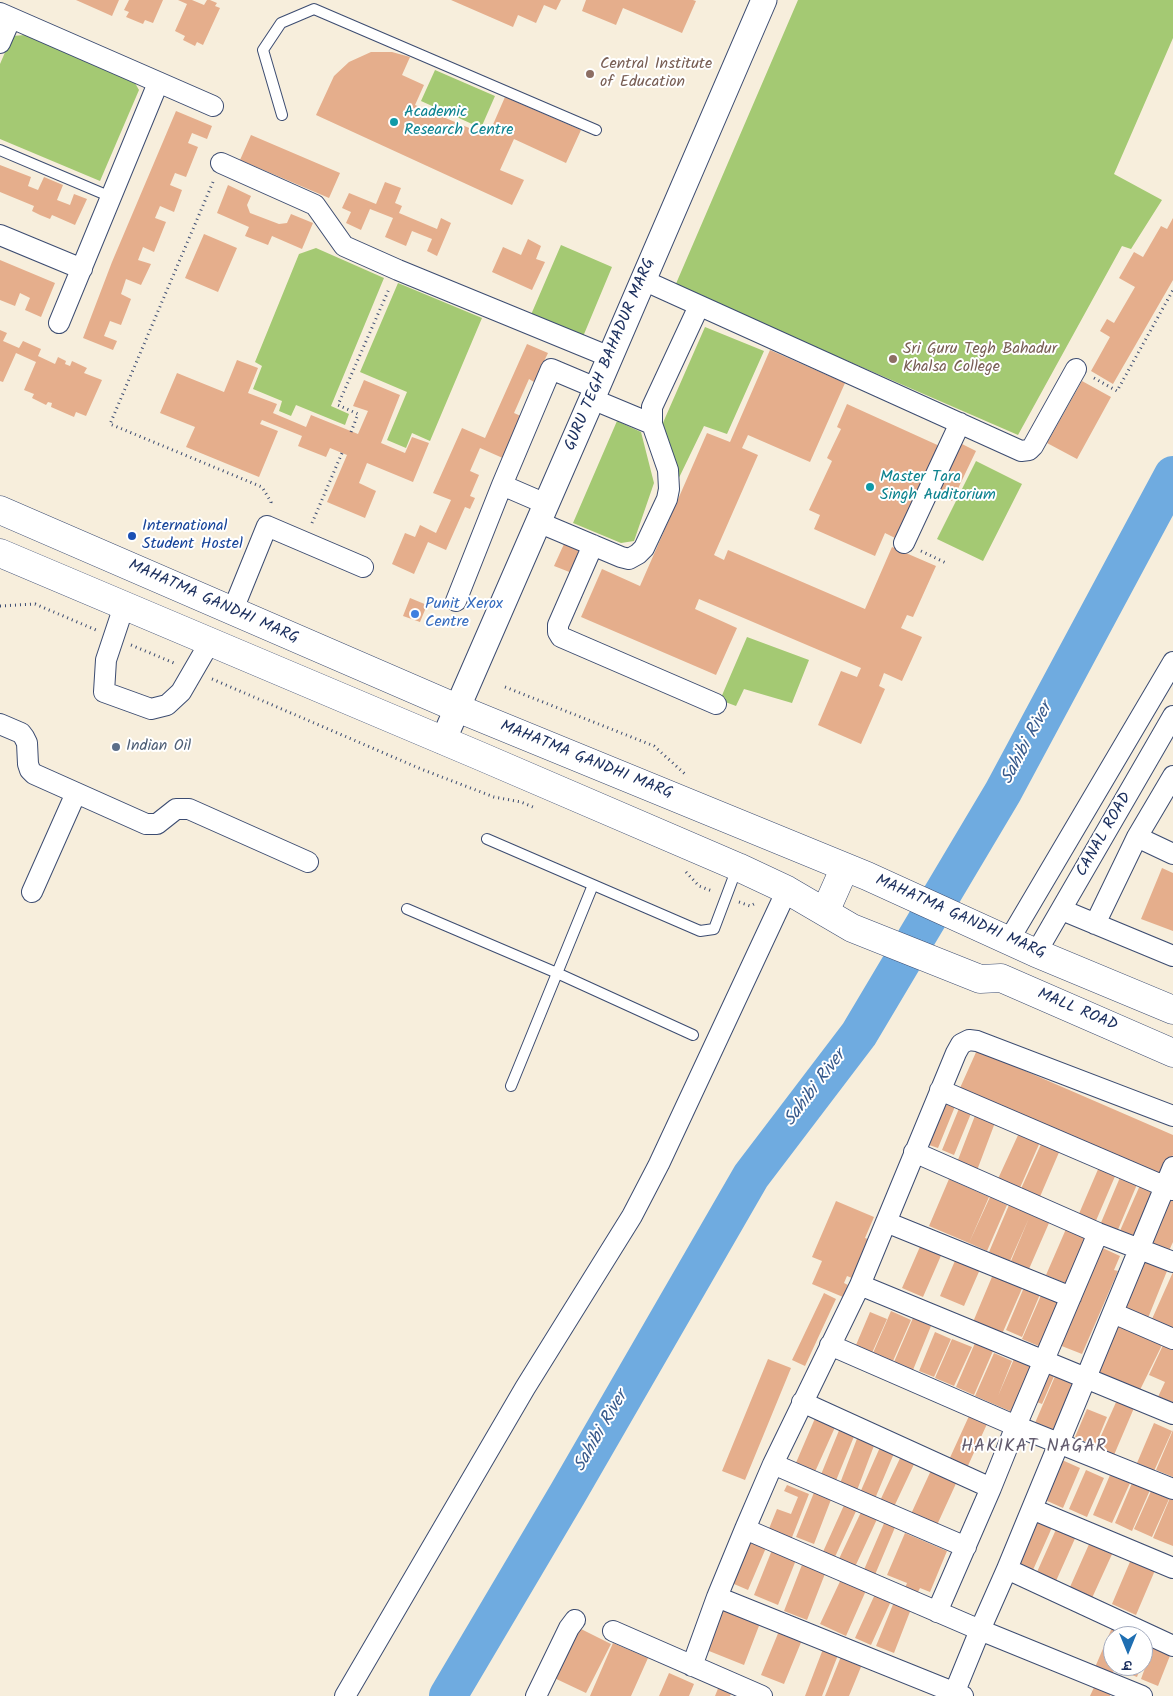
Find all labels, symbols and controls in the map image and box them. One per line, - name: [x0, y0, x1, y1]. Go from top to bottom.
- place label: Central Institute of Education: [600, 55, 712, 93]
- marker: Central Institute of Education: [584, 68, 596, 80]
- place label: Academic Research Centre: [404, 103, 513, 141]
- marker: Academic Research Centre: [388, 116, 400, 128]
- street label: GURU TEGH BAHADUR MARG: [562, 256, 660, 454]
- place label: Sri Guru Tegh Bahadur Khalsa College: [903, 340, 1057, 378]
- marker: Sri Guru Tegh Bahadur Khalsa College: [887, 353, 899, 365]
- place label: Master Tara Singh Auditorium: [880, 468, 996, 506]
- marker: Master Tara Singh Auditorium: [864, 481, 876, 493]
- place label: International Student Hostel: [142, 517, 243, 555]
- marker: International Student Hostel: [126, 530, 138, 542]
- street label: MAHATMA GANDHI MARG: [125, 557, 301, 649]
- place label: Punit Xerox Centre: [425, 595, 503, 633]
- marker: Punit Xerox Centre: [409, 608, 421, 620]
- water label: Sahibi River: [997, 699, 1059, 789]
- street label: MAHATMA GANDHI MARG: [497, 718, 675, 804]
- place label: Indian Oil: [126, 737, 191, 757]
- marker: Indian Oil: [110, 741, 122, 753]
- street label: CANAL ROAD: [1073, 789, 1137, 881]
- street label: MAHATMA GANDHI MARG: [872, 872, 1048, 964]
- street label: MALL ROAD: [1034, 985, 1120, 1037]
- water label: Sahibi River: [780, 1047, 852, 1131]
- water label: Sahibi River: [570, 1388, 634, 1476]
- district label: HAKIKAT NAGAR: [959, 1437, 1109, 1459]
- north arrow: [1103, 1626, 1153, 1676]
- text: उ: [1124, 1654, 1132, 1676]

